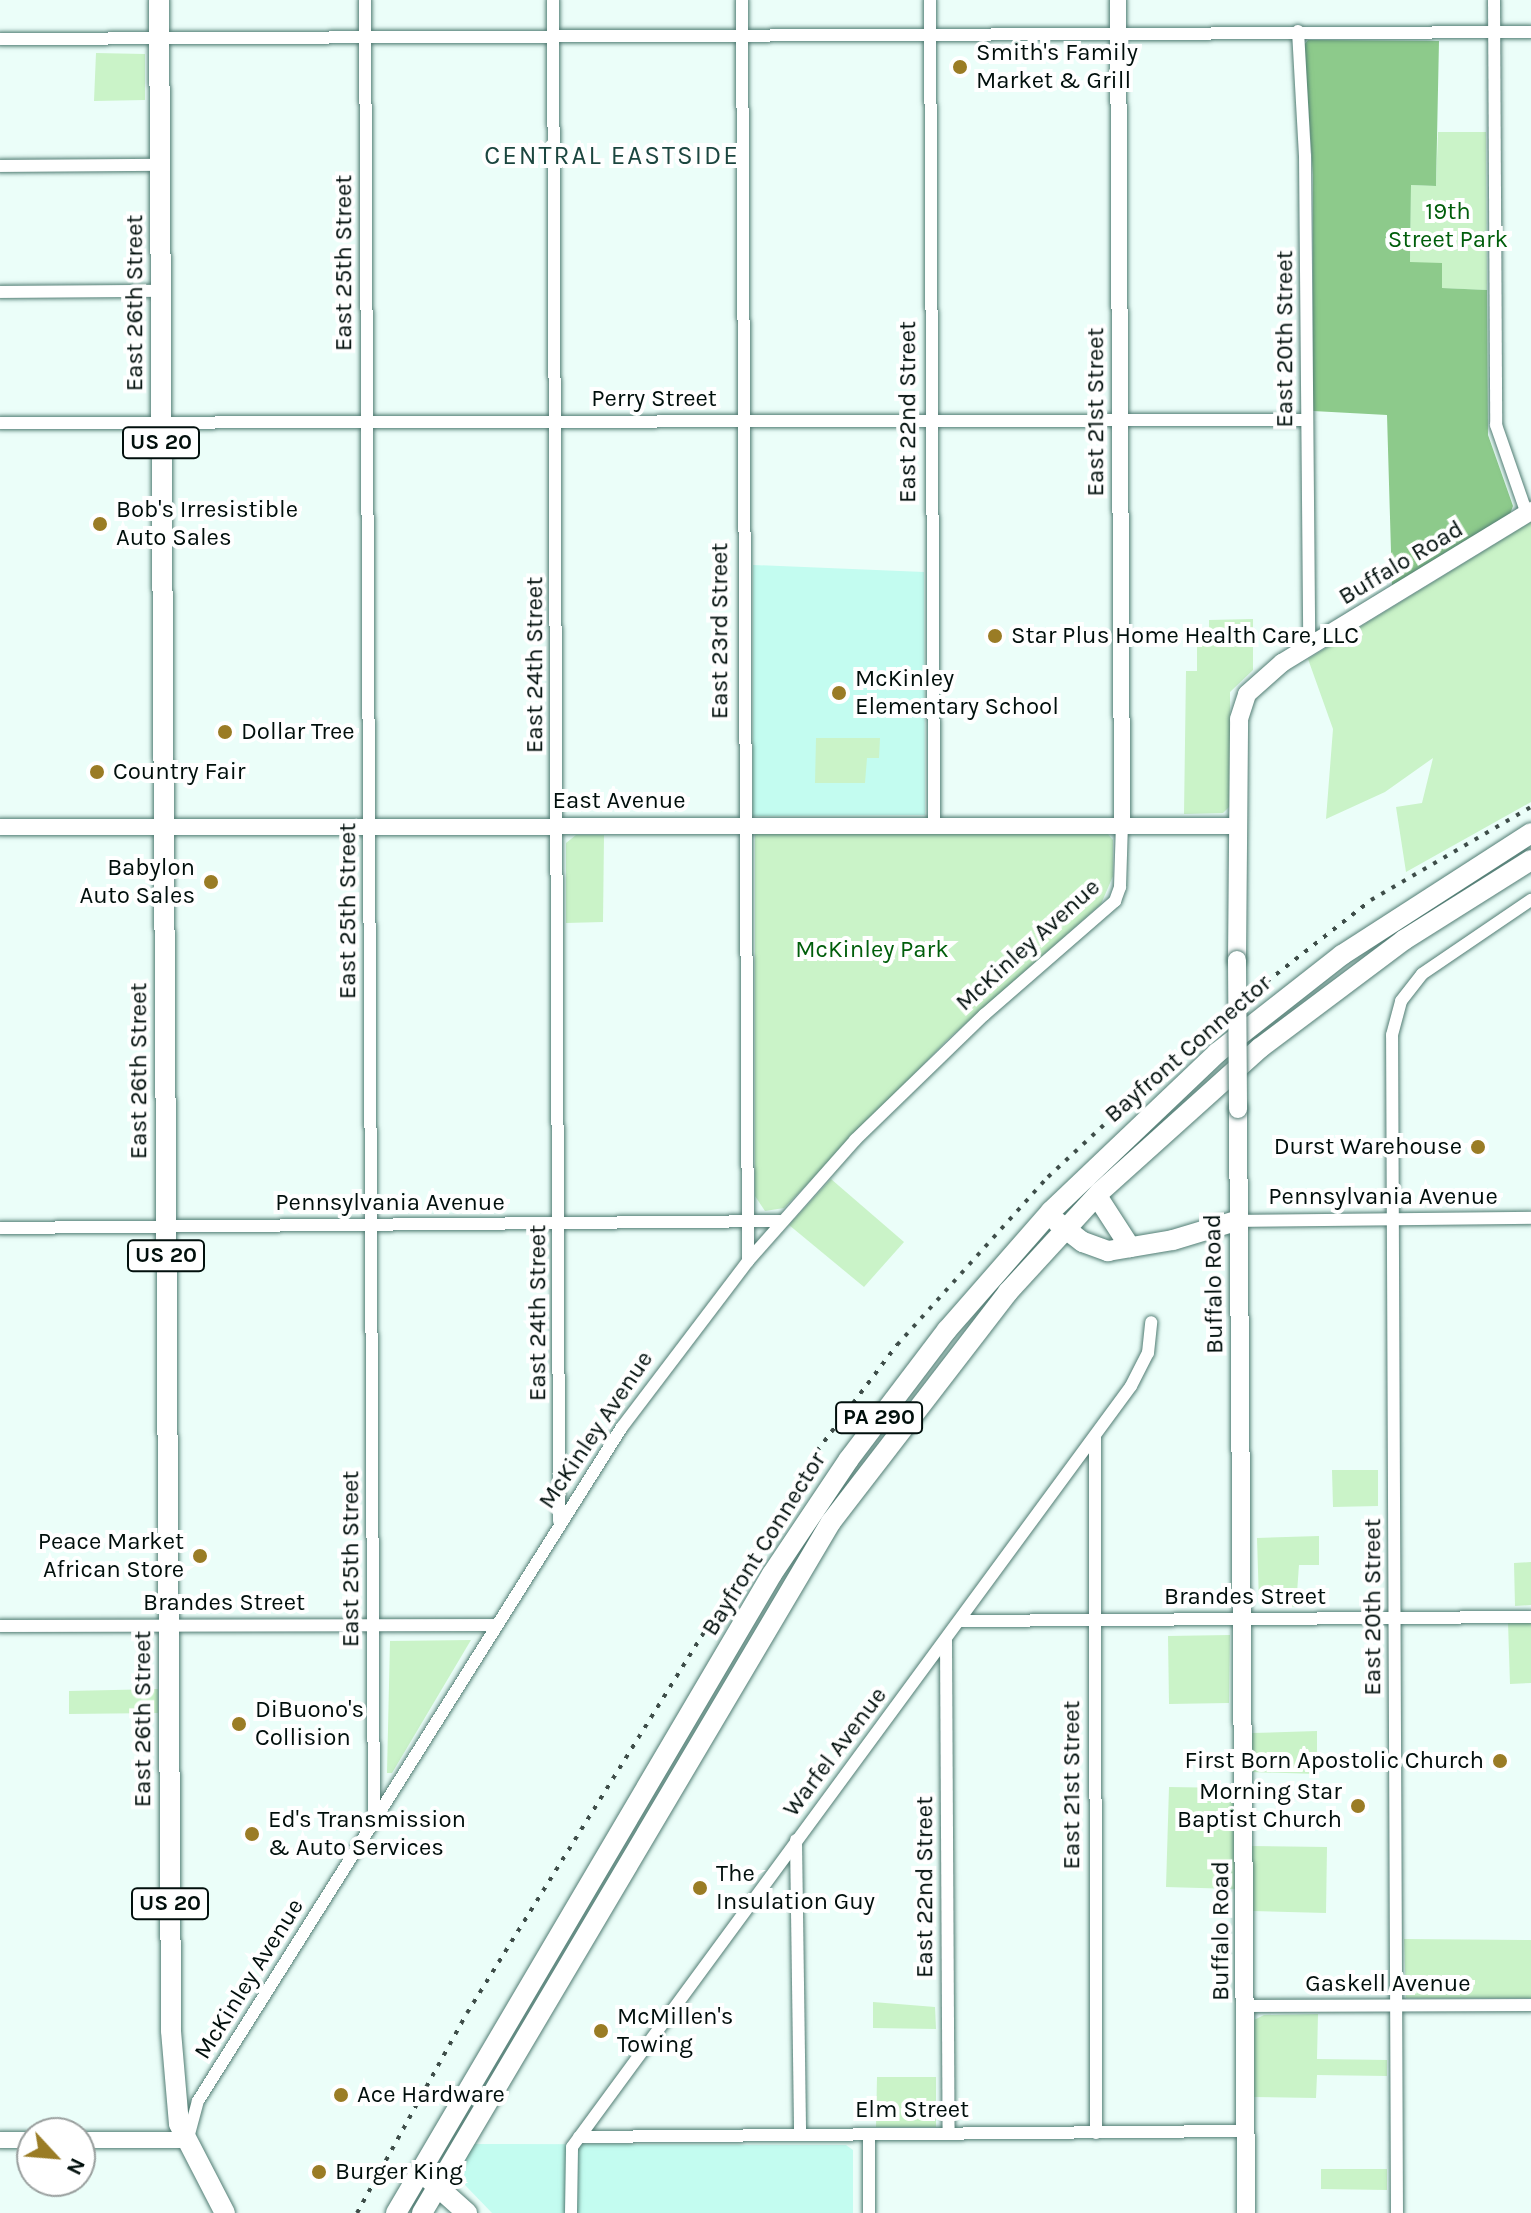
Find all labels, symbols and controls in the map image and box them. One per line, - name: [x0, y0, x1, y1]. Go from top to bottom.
- place label: Smith's Family Market & Grill: [976, 39, 1138, 95]
- marker: Smith's Family Market & Grill: [951, 58, 969, 76]
- district label: CENTRAL EASTSIDE: [484, 140, 740, 172]
- street label: East 25th Street: [330, 175, 358, 351]
- park label: 19th Street Park: [1388, 198, 1508, 254]
- street label: East 26th Street: [121, 215, 149, 391]
- street label: East 20th Street: [1271, 250, 1299, 428]
- street label: East 22nd Street: [894, 321, 922, 503]
- street label: East 21st Street: [1082, 327, 1110, 497]
- street label: Perry Street: [591, 385, 717, 413]
- road number: US 20: [121, 425, 201, 461]
- place label: Bob's Irresistible Auto Sales: [116, 496, 298, 552]
- marker: Bob's Irresistible Auto Sales: [91, 515, 109, 533]
- street label: Buffalo Road: [1334, 515, 1468, 611]
- street label: East 23rd Street: [706, 543, 734, 719]
- street label: East 24th Street: [521, 577, 549, 753]
- place label: Star Plus Home Health Care, LLC: [1011, 622, 1359, 650]
- marker: Star Plus Home Health Care, LLC: [986, 627, 1004, 645]
- place label: McKinley Elementary School: [855, 665, 1059, 721]
- marker: McKinley Elementary School: [830, 684, 848, 702]
- place label: Dollar Tree: [241, 718, 355, 746]
- marker: Dollar Tree: [216, 723, 234, 741]
- place label: Country Fair: [113, 758, 245, 786]
- marker: Country Fair: [88, 763, 106, 781]
- street label: East Avenue: [552, 787, 686, 815]
- street label: East 25th Street: [334, 823, 362, 999]
- place label: Babylon Auto Sales: [79, 854, 195, 910]
- marker: Babylon Auto Sales: [202, 873, 220, 891]
- street label: McKinley Avenue: [950, 873, 1106, 1017]
- park label: McKinley Park: [795, 936, 949, 964]
- street label: Bayfront Connector: [1099, 969, 1277, 1129]
- street label: East 26th Street: [125, 983, 153, 1159]
- place label: Durst Warehouse: [1274, 1133, 1462, 1161]
- marker: Durst Warehouse: [1469, 1138, 1487, 1156]
- street label: Pennsylvania Avenue: [1268, 1183, 1498, 1211]
- street label: Pennsylvania Avenue: [275, 1189, 505, 1217]
- street label: Buffalo Road: [1198, 1214, 1230, 1354]
- street label: East 24th Street: [524, 1225, 552, 1401]
- road number: US 20: [126, 1238, 206, 1274]
- street label: McKinley Avenue: [533, 1346, 659, 1514]
- road number: PA 290: [835, 1400, 923, 1436]
- street label: Bayfront Connector: [696, 1447, 832, 1641]
- street label: East 25th Street: [337, 1471, 365, 1647]
- street label: East 20th Street: [1359, 1518, 1387, 1696]
- place label: Peace Market African Store: [38, 1528, 184, 1584]
- marker: Peace Market African Store: [191, 1547, 209, 1565]
- street label: Brandes Street: [1164, 1583, 1326, 1611]
- street label: Brandes Street: [143, 1589, 305, 1617]
- street label: East 26th Street: [129, 1631, 157, 1807]
- street label: Warfel Avenue: [777, 1682, 893, 1822]
- place label: DiBuono's Collision: [255, 1696, 364, 1752]
- street label: East 21st Street: [1058, 1700, 1086, 1870]
- marker: DiBuono's Collision: [230, 1715, 248, 1733]
- place label: First Born Apostolic Church: [1184, 1747, 1484, 1775]
- marker: First Born Apostolic Church: [1491, 1752, 1509, 1770]
- place label: Morning Star Baptist Church: [1177, 1778, 1342, 1834]
- street label: East 22nd Street: [911, 1796, 939, 1978]
- marker: Morning Star Baptist Church: [1349, 1797, 1367, 1815]
- place label: Ed's Transmission & Auto Services: [268, 1806, 466, 1862]
- marker: Ed's Transmission & Auto Services: [243, 1825, 261, 1843]
- place label: The Insulation Guy: [716, 1860, 875, 1916]
- street label: Buffalo Road: [1207, 1861, 1235, 2001]
- marker: The Insulation Guy: [691, 1879, 709, 1897]
- road number: US 20: [130, 1886, 210, 1922]
- street label: McKinley Avenue: [188, 1893, 310, 2065]
- street label: Gaskell Avenue: [1305, 1970, 1471, 1998]
- place label: McMillen's Towing: [617, 2003, 733, 2059]
- marker: McMillen's Towing: [592, 2022, 610, 2040]
- place label: Ace Hardware: [357, 2081, 505, 2109]
- marker: Ace Hardware: [332, 2086, 350, 2104]
- street label: Elm Street: [855, 2096, 969, 2124]
- north arrow: [16, 2117, 96, 2197]
- text: N: [61, 2154, 91, 2179]
- place label: Burger King: [335, 2158, 463, 2186]
- marker: Burger King: [310, 2163, 328, 2181]

